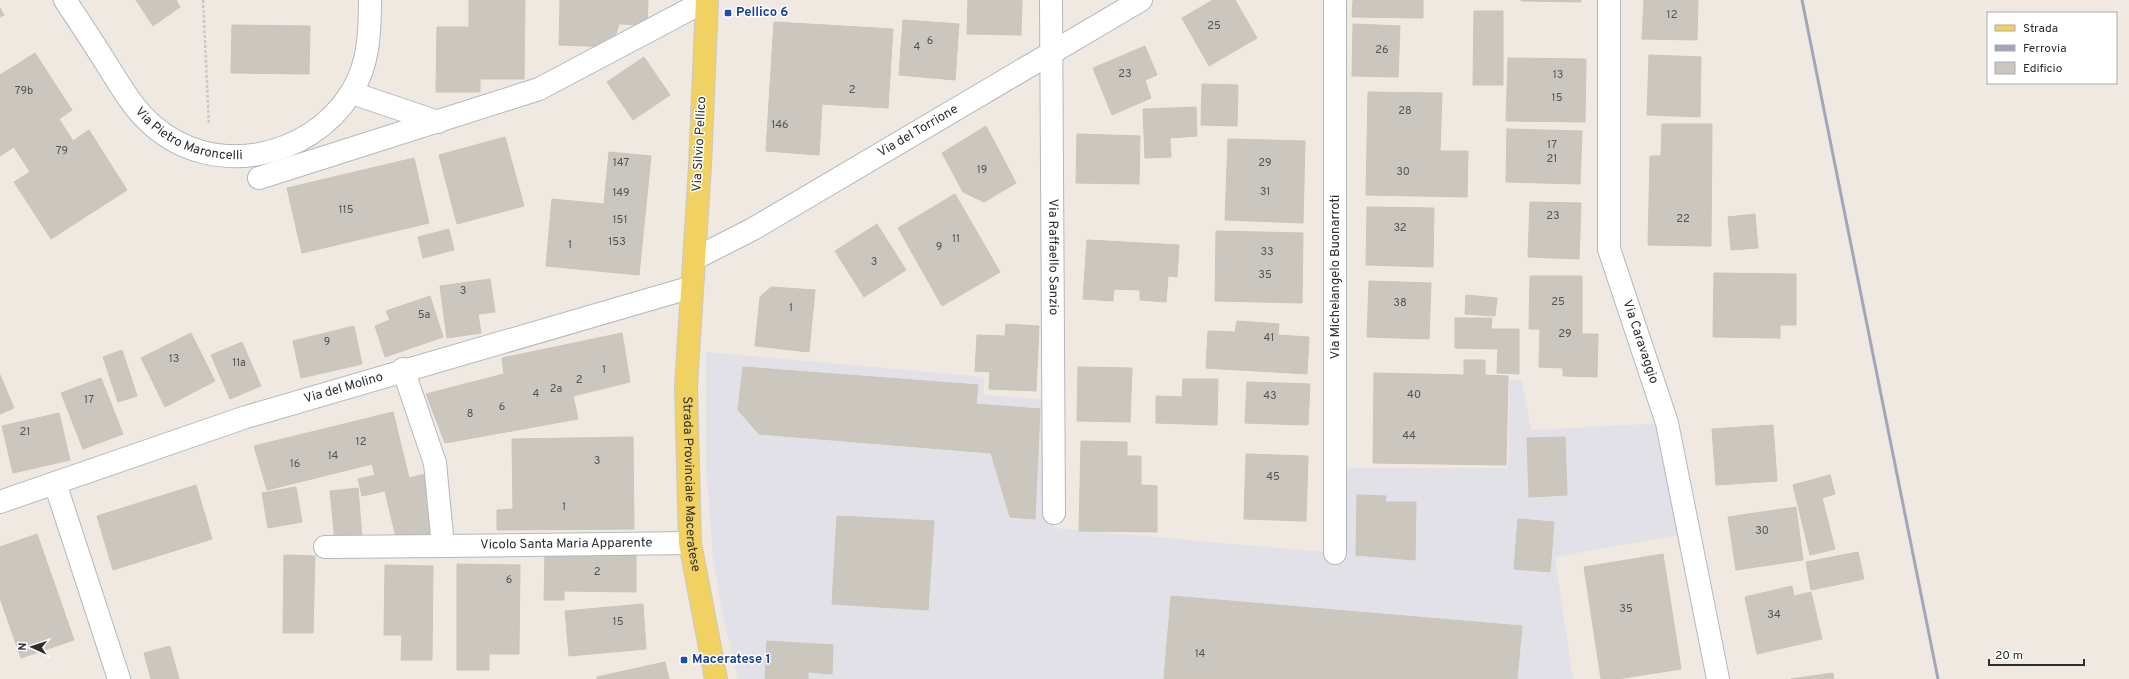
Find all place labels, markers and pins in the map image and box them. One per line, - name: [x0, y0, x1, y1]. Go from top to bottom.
- place label: Pellico 6: [736, 5, 788, 21]
- marker: Pellico 6: [723, 8, 733, 18]
- place label: Maceratese 1: [692, 652, 771, 668]
- marker: Maceratese 1: [679, 655, 689, 665]

